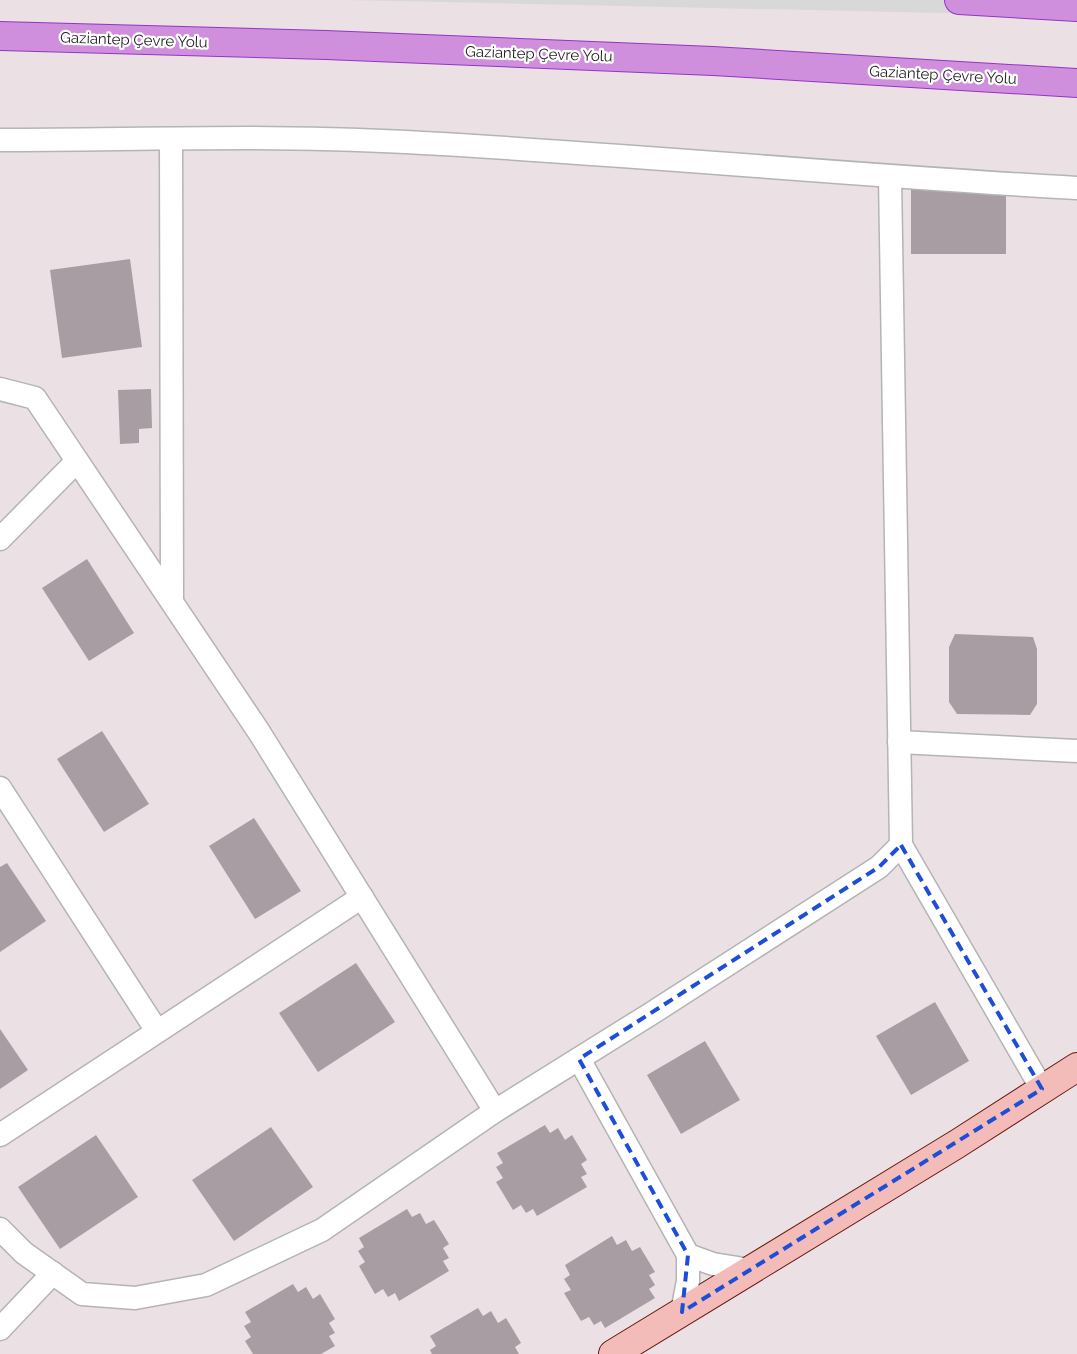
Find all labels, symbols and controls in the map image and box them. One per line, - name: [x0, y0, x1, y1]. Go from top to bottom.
- street label: Gaziantep Çevre Yolu: [60, 28, 208, 52]
- street label: Gaziantep Çevre Yolu: [465, 42, 613, 66]
- street label: Gaziantep Çevre Yolu: [869, 62, 1017, 88]

